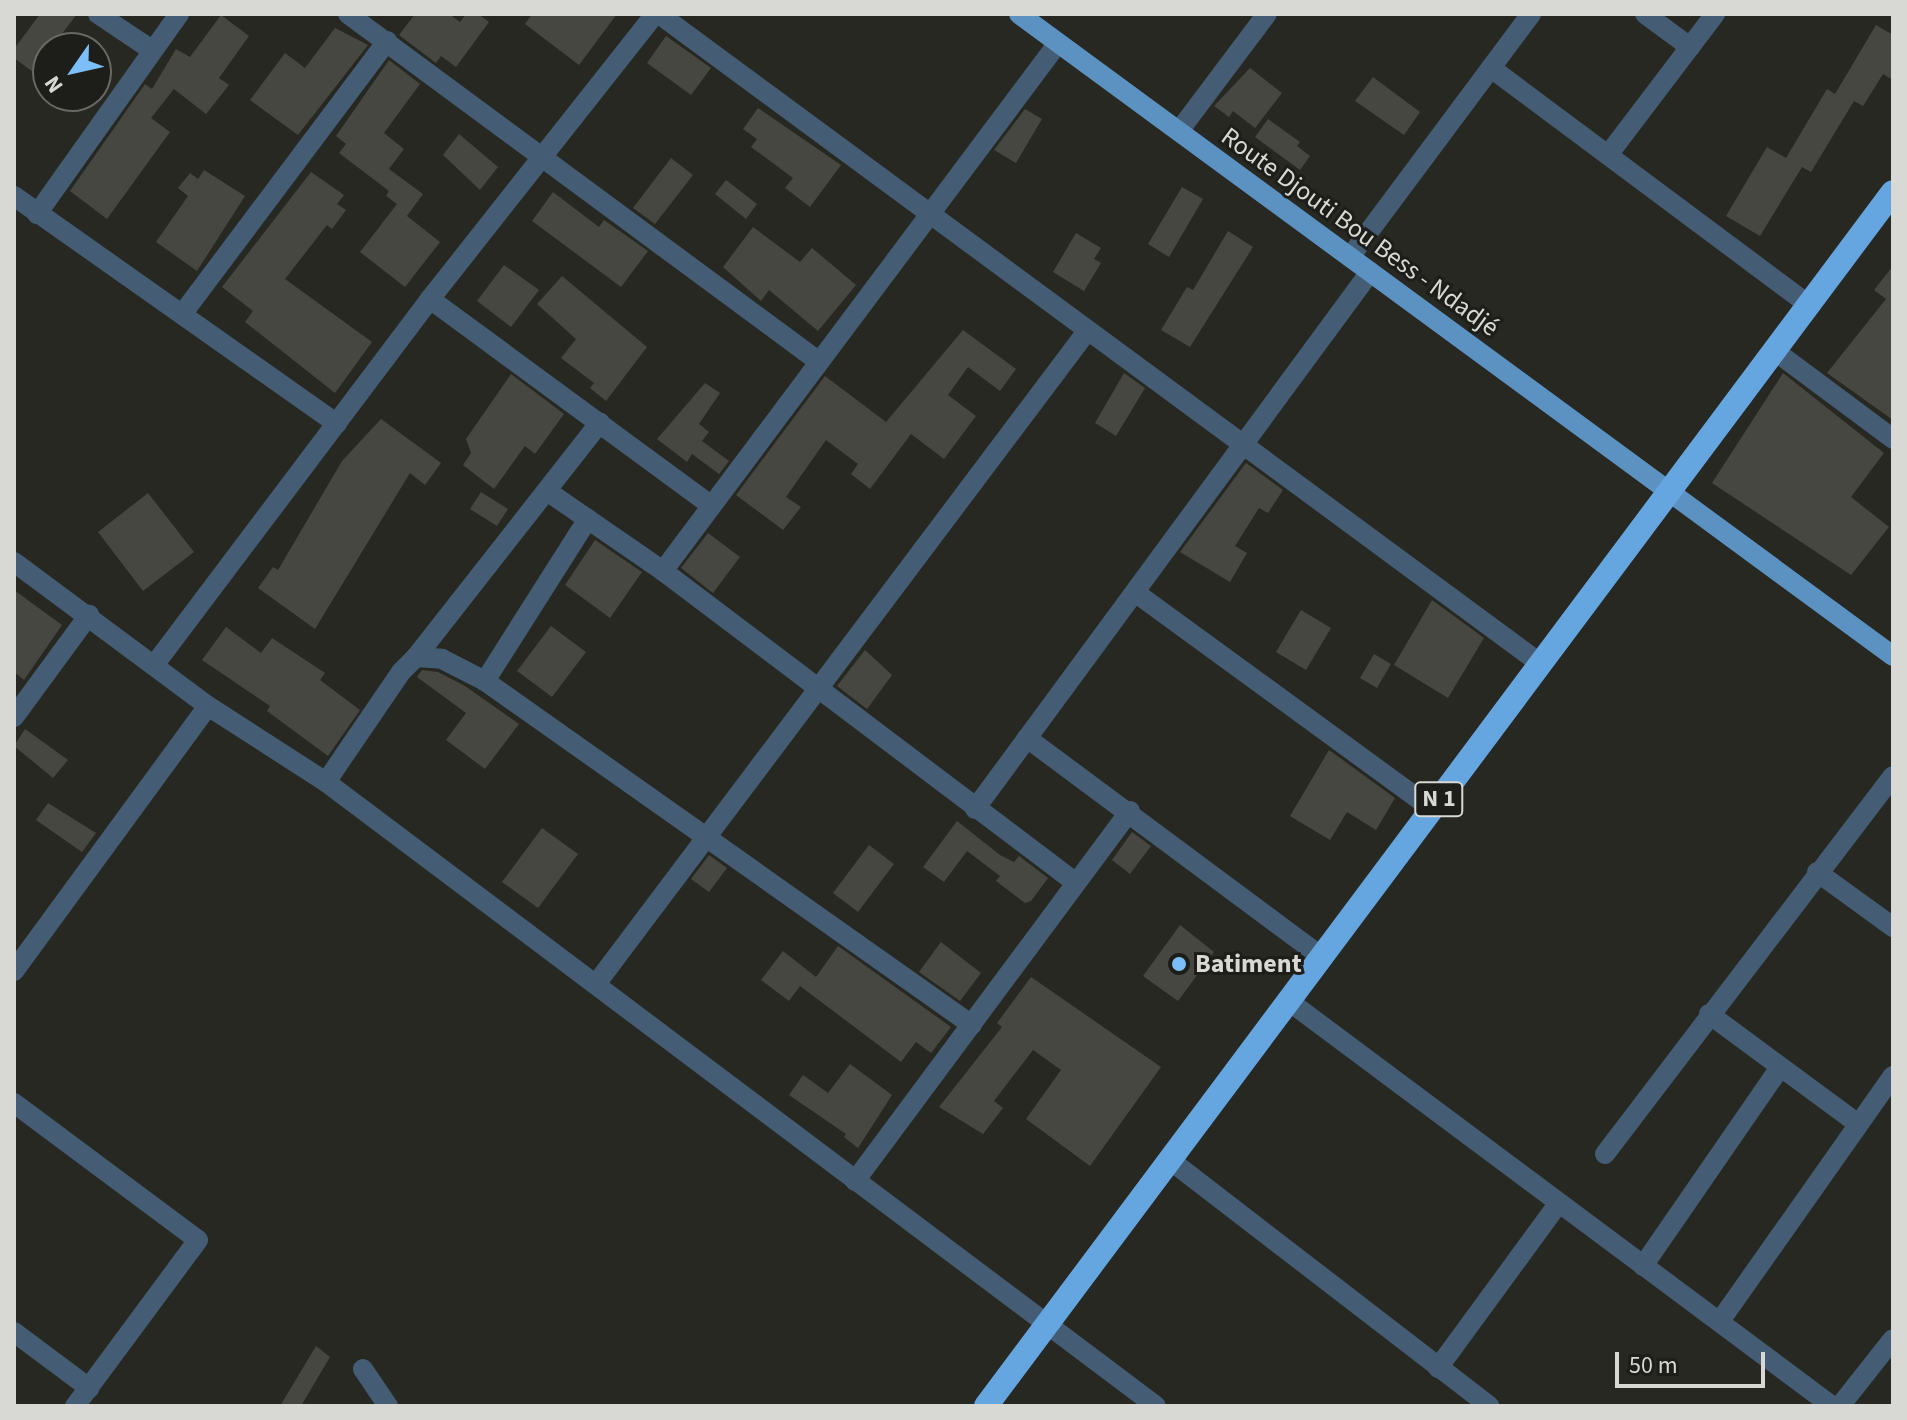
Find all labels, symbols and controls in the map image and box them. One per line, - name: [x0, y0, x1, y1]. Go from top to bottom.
- north arrow: [32, 32, 112, 112]
- text: N: [36, 69, 71, 99]
- street label: Route Djouti Bou Bess - Ndadjé: [1215, 121, 1505, 343]
- road number: N 1: [1413, 779, 1465, 819]
- place label: Batiment: [1195, 948, 1302, 980]
- marker: Batiment: [1170, 955, 1188, 973]
- scale bar: [1619, 1336, 1769, 1386]
- text: 50 m: [1629, 1348, 1678, 1383]

